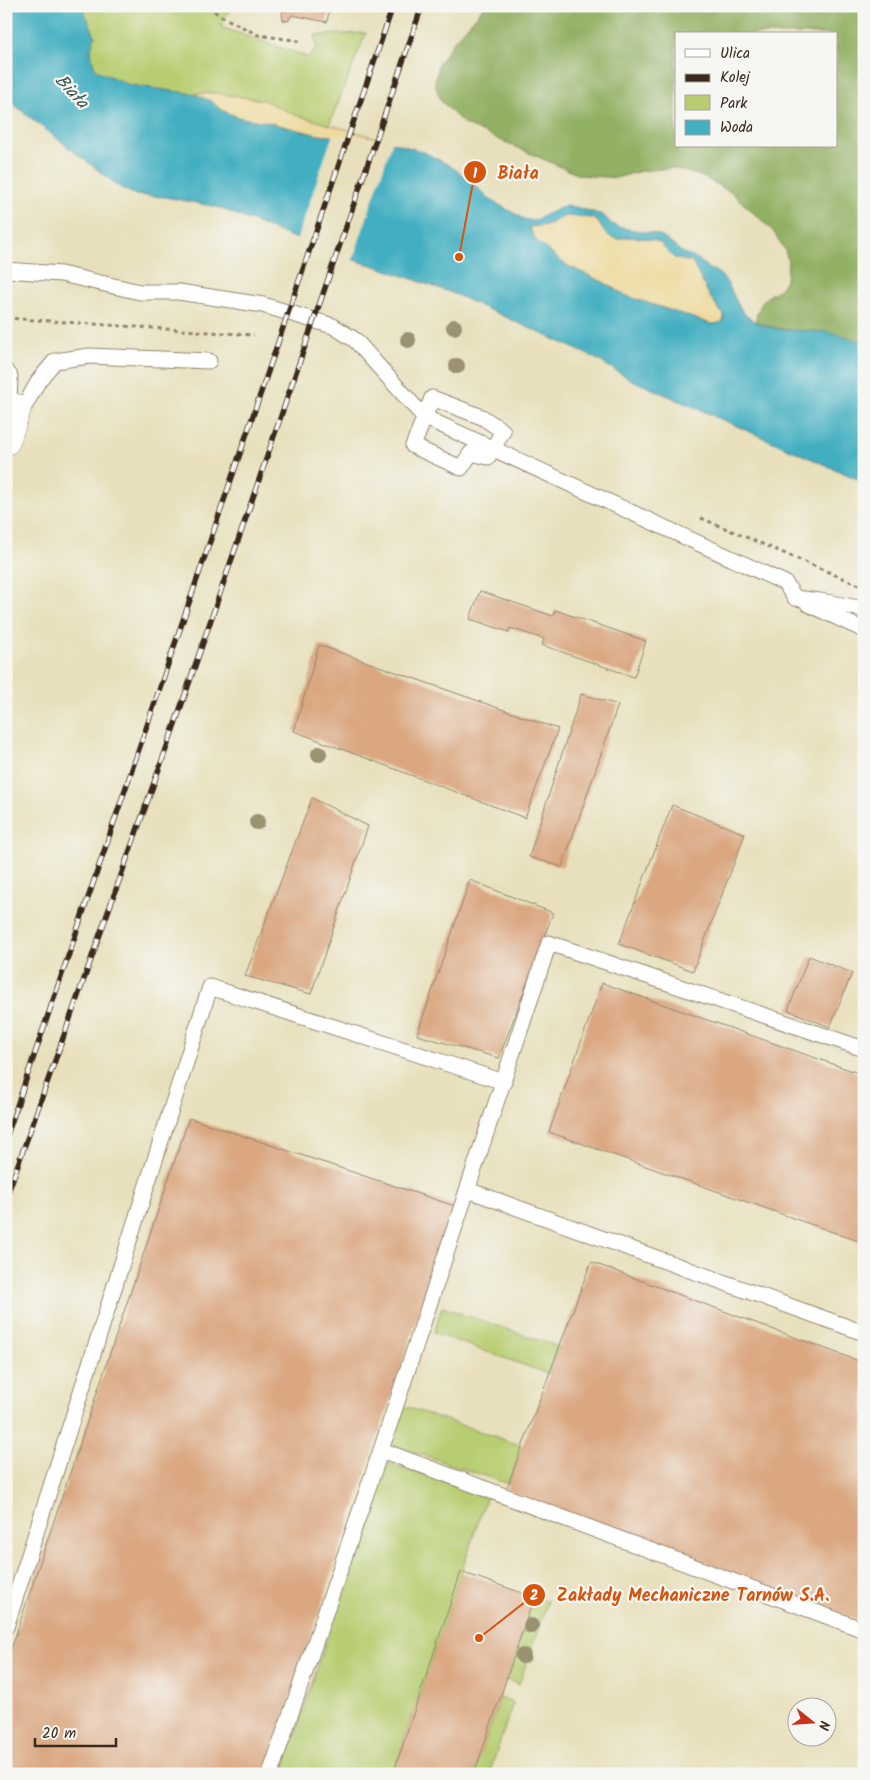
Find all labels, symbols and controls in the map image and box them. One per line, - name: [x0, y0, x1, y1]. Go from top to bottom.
- legend: [675, 32, 838, 148]
- text: Ulica: [720, 42, 750, 66]
- text: Kolej: [720, 66, 751, 90]
- water label: Biała: [47, 68, 96, 117]
- text: Park: [720, 92, 748, 116]
- text: Woda: [720, 116, 753, 140]
- callout: Biała: [463, 156, 549, 189]
- text: Biała: [497, 160, 539, 189]
- text: 1: [473, 162, 478, 186]
- callout: Zakłady Mechaniczne Tarnów S.A.: [521, 1579, 839, 1612]
- text: Zakłady Mechaniczne Tarnów S.A.: [556, 1582, 830, 1611]
- text: 2: [530, 1584, 539, 1608]
- north arrow: [788, 1698, 838, 1748]
- scale bar: [35, 1715, 116, 1747]
- text: N: [812, 1718, 835, 1733]
- text: 20 m: [42, 1722, 76, 1746]

